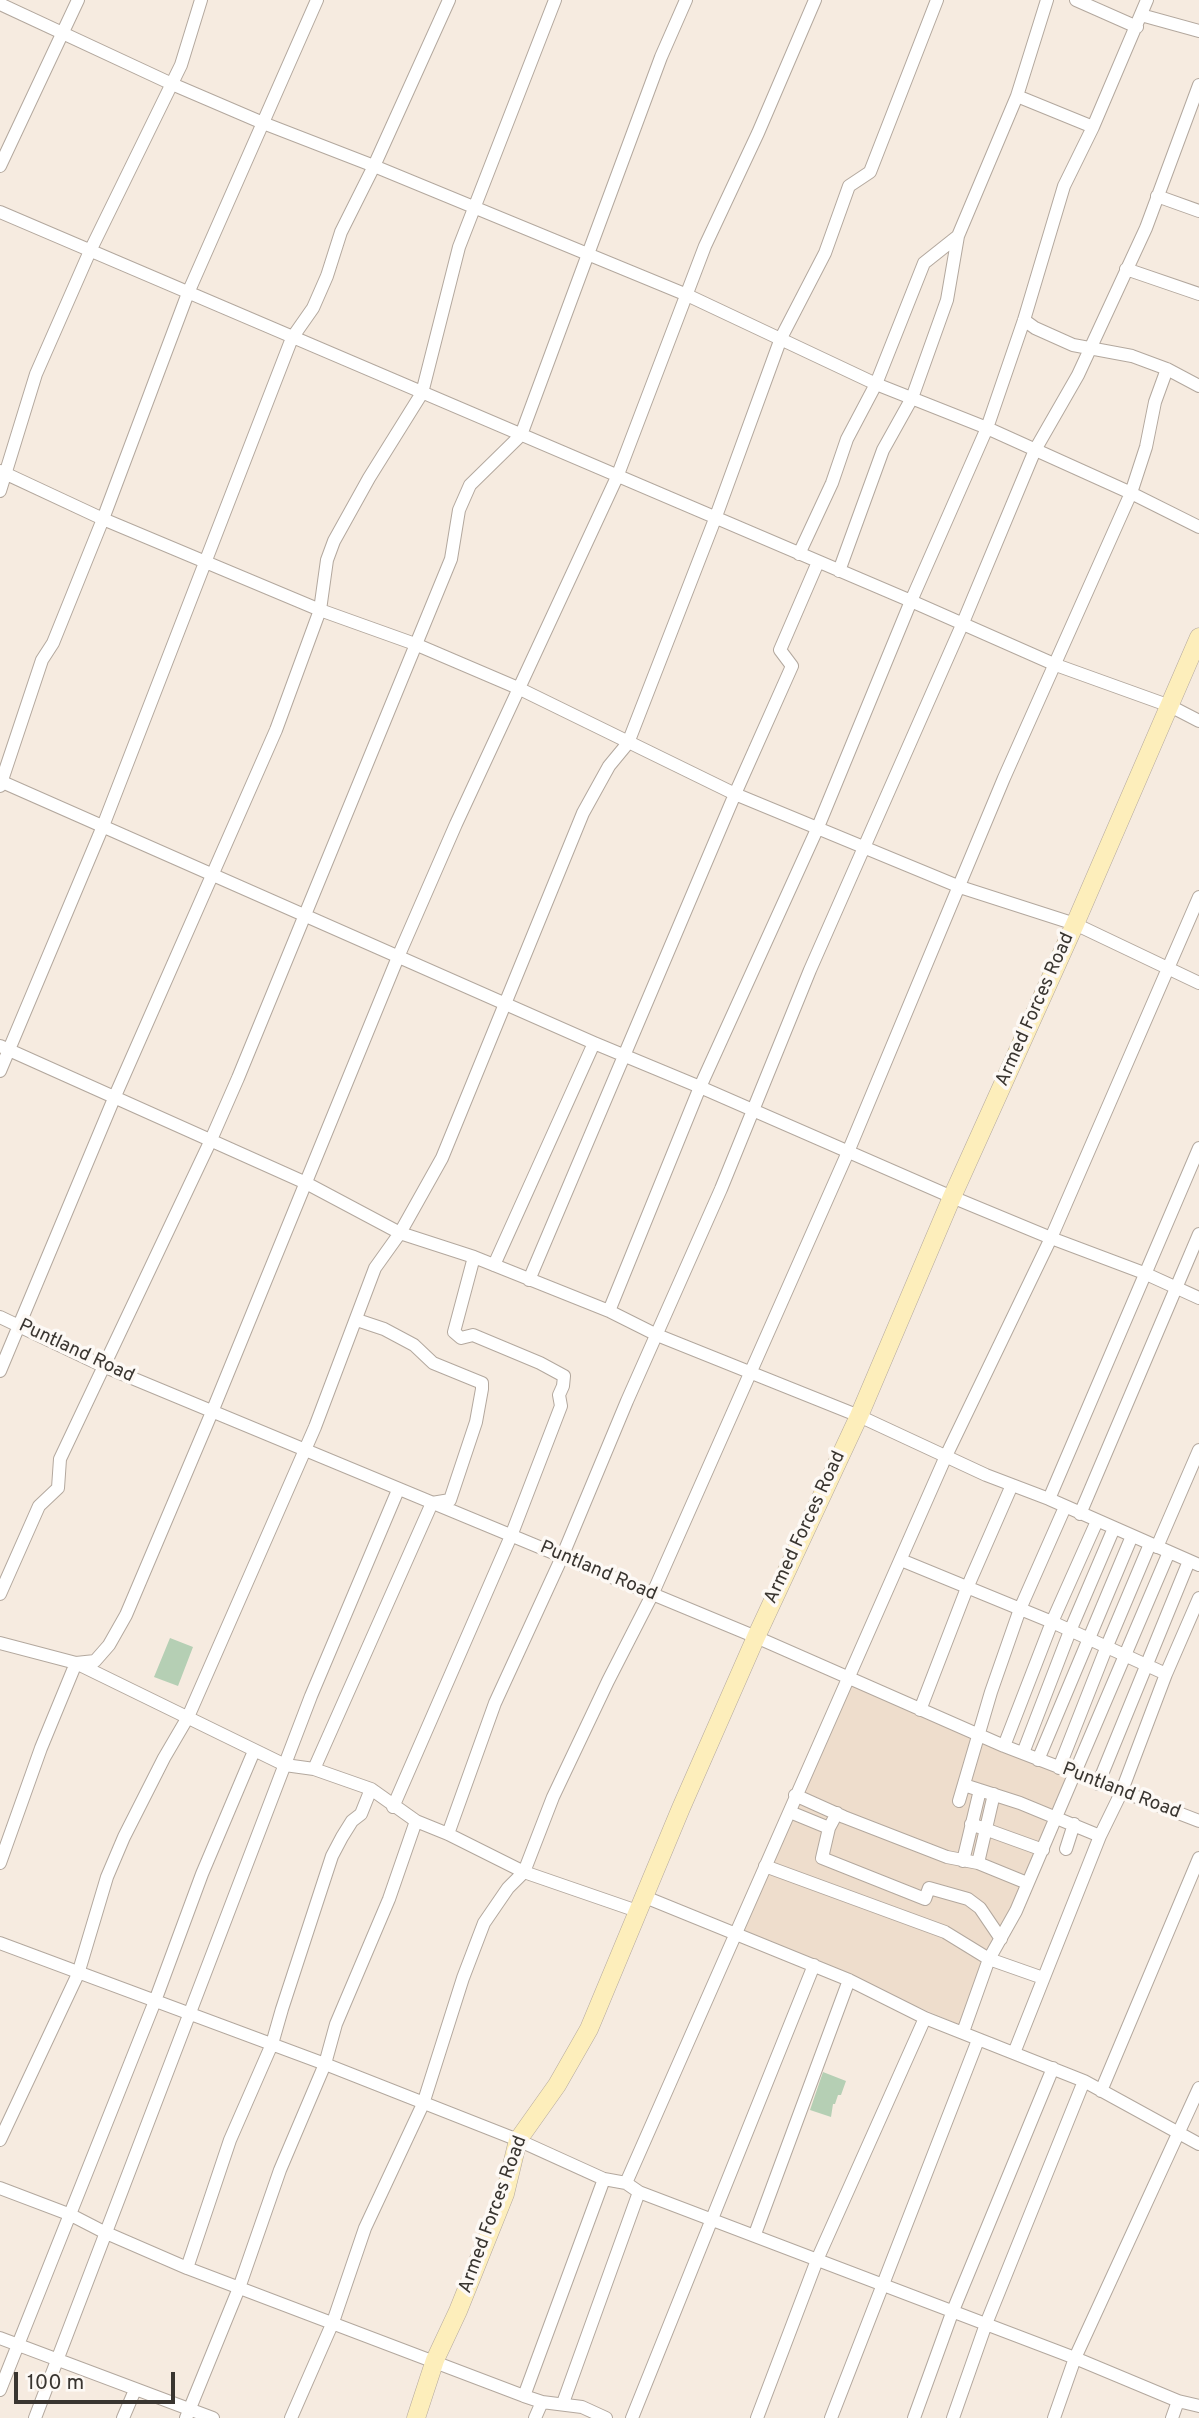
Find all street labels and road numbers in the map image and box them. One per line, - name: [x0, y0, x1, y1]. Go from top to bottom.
- street label: Armed Forces Road: [992, 930, 1080, 1090]
- street label: Puntland Road: [15, 1315, 137, 1389]
- street label: Armed Forces Road: [761, 1448, 851, 1608]
- street label: Puntland Road: [536, 1537, 660, 1607]
- street label: Puntland Road: [1059, 1759, 1183, 1825]
- street label: Armed Forces Road: [455, 2133, 533, 2297]

